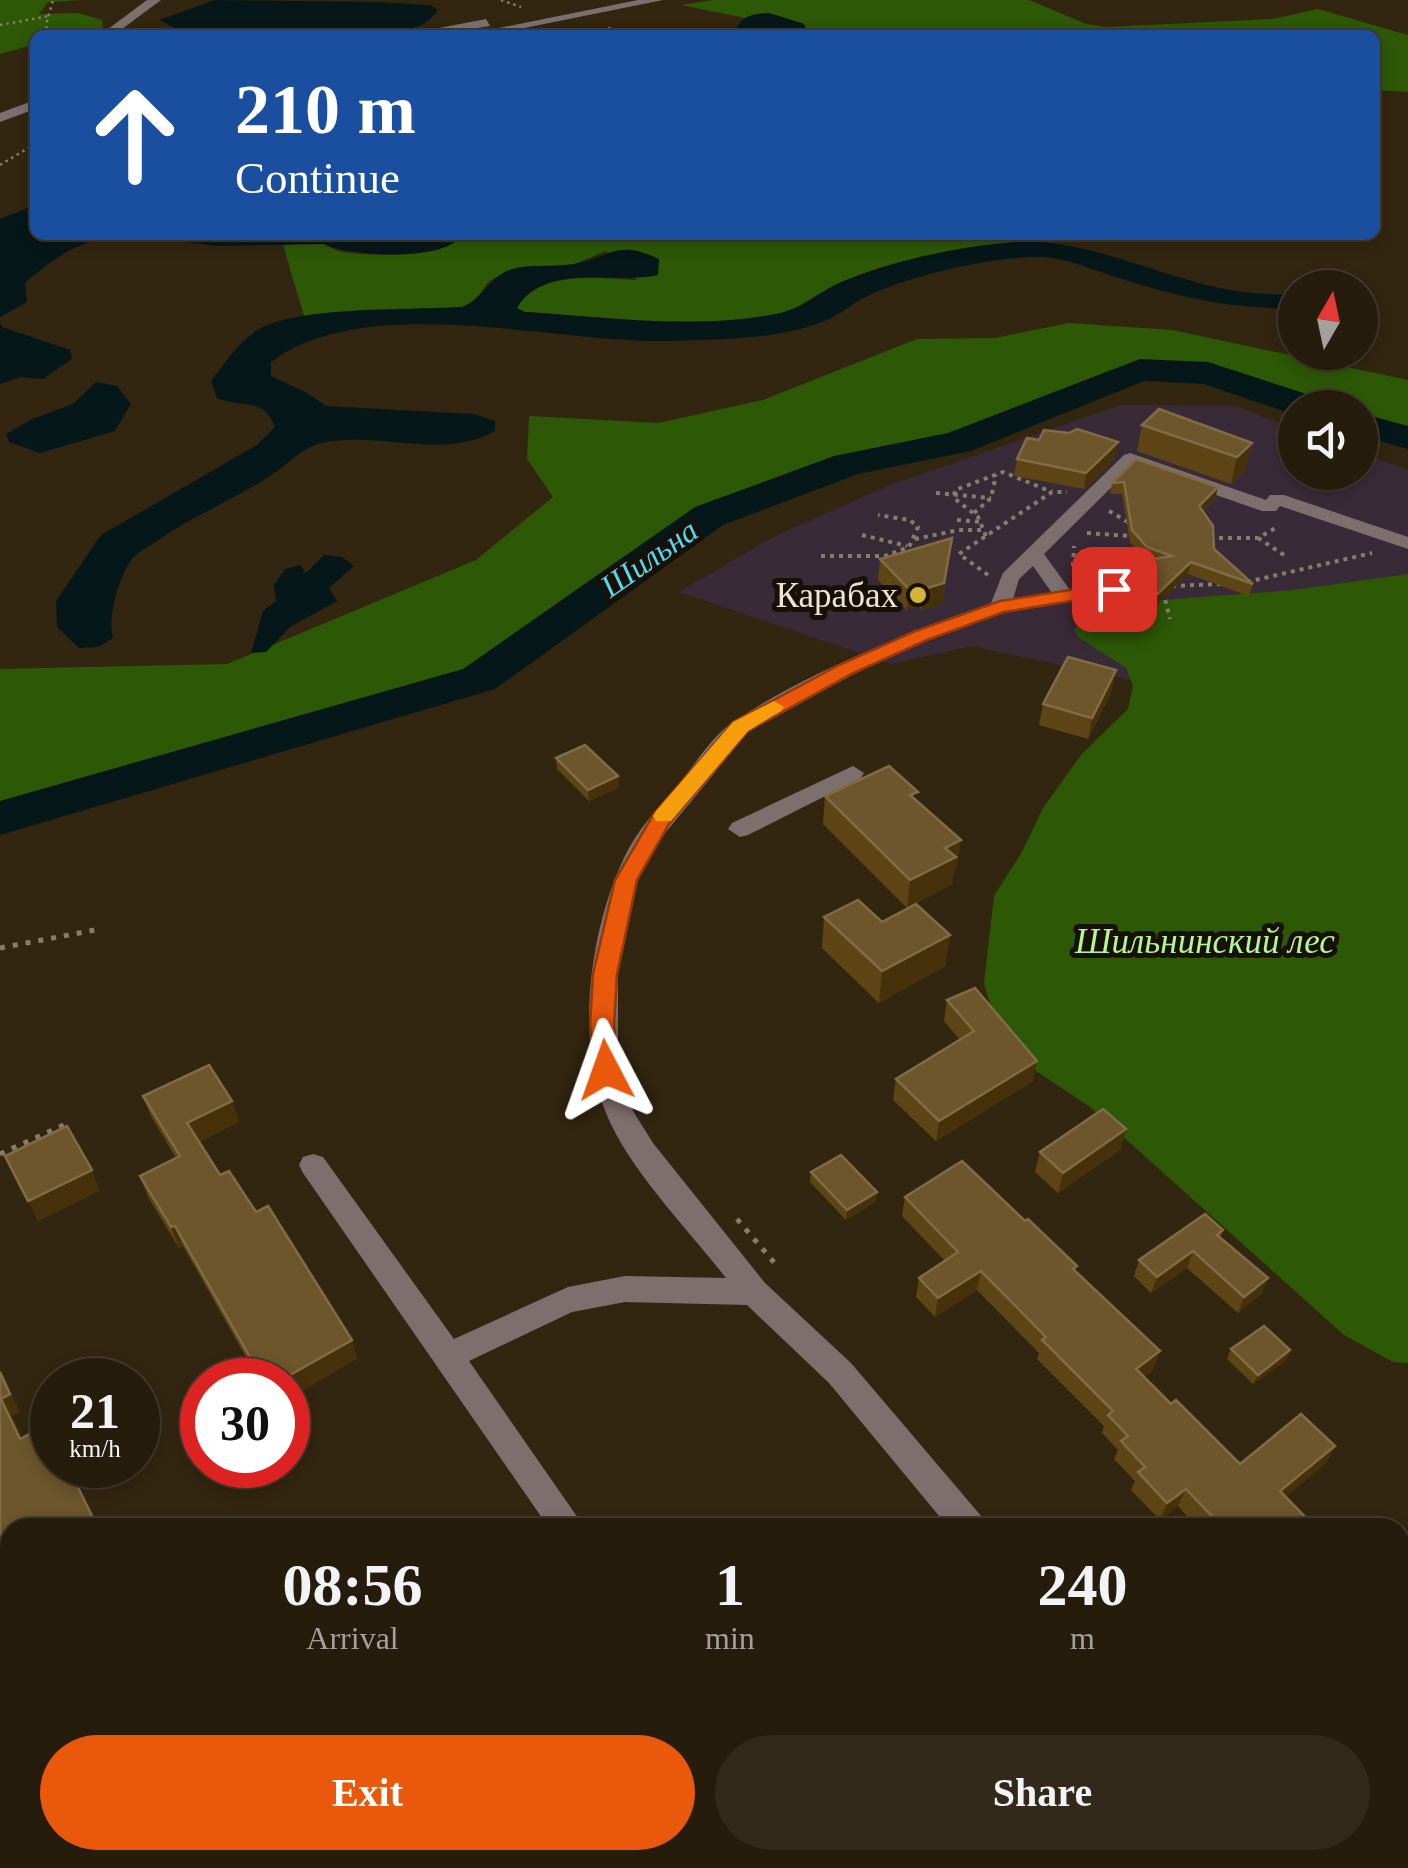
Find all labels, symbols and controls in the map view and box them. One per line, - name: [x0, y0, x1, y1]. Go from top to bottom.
- icon: ahead: [70, 70, 200, 200]
- text: 210 m: [235, 71, 416, 148]
- text: Continue: [235, 153, 400, 203]
- north arrow: [1278, 270, 1378, 370]
- map controls: [1278, 270, 1378, 490]
- button: sound: [1278, 390, 1378, 490]
- water label: Шильна: [593, 512, 704, 605]
- pin: [1072, 547, 1157, 632]
- icon: arrive: [1087, 562, 1142, 617]
- place label: Карабах: [776, 576, 898, 615]
- marker: Карабах: [907, 584, 929, 606]
- park label: Шильнинский лес: [1074, 922, 1335, 961]
- position arrow: [554, 1018, 658, 1122]
- speed limit sign: 30: [180, 1358, 310, 1488]
- text: 21: [70, 1383, 120, 1439]
- text: km/h: [69, 1435, 121, 1462]
- text: 08:56: [283, 1552, 423, 1618]
- text: 1: [715, 1552, 745, 1618]
- text: 240: [1037, 1552, 1127, 1618]
- text: Arrival: [306, 1620, 399, 1656]
- text: min: [705, 1620, 755, 1656]
- text: m: [1070, 1620, 1095, 1656]
- button: Exit: [40, 1735, 695, 1850]
- button: Share: [715, 1735, 1370, 1850]

